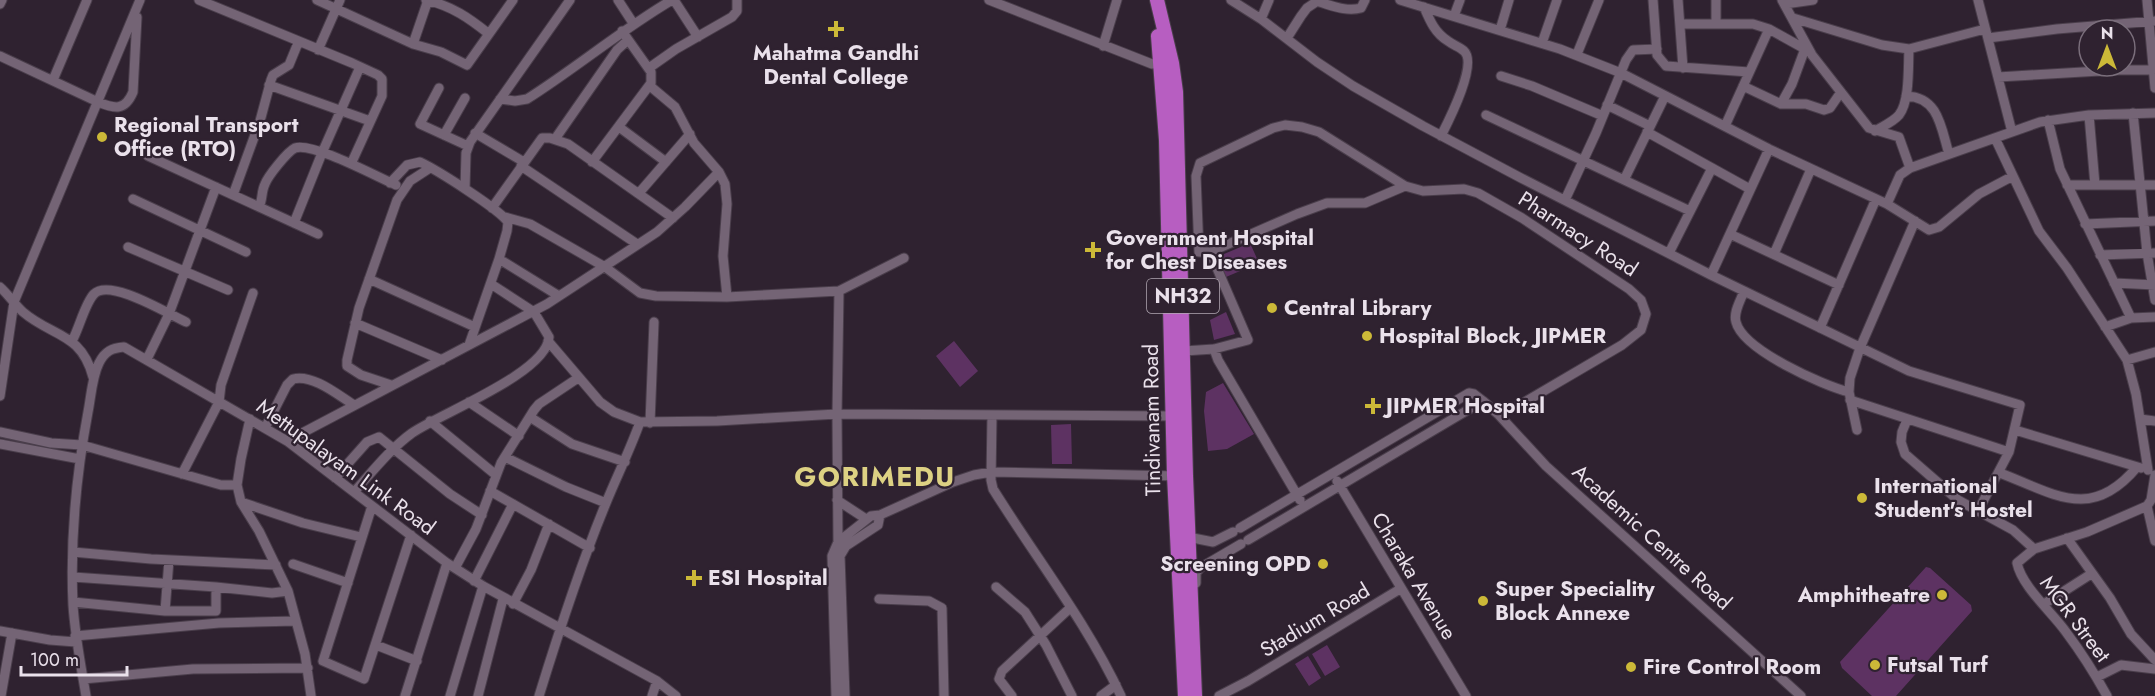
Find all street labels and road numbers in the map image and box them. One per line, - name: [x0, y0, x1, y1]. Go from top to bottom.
- street label: Pharmacy Road: [1512, 184, 1644, 284]
- road number: NH32: [1147, 279, 1219, 313]
- street label: Tindivanam Road: [1136, 344, 1168, 496]
- street label: Mettupalayam Link Road: [250, 392, 442, 542]
- street label: Academic Centre Road: [1566, 457, 1738, 617]
- street label: Charaka Avenue: [1364, 507, 1464, 646]
- street label: MGR Street: [2032, 569, 2118, 669]
- street label: Stadium Road: [1255, 575, 1375, 665]

